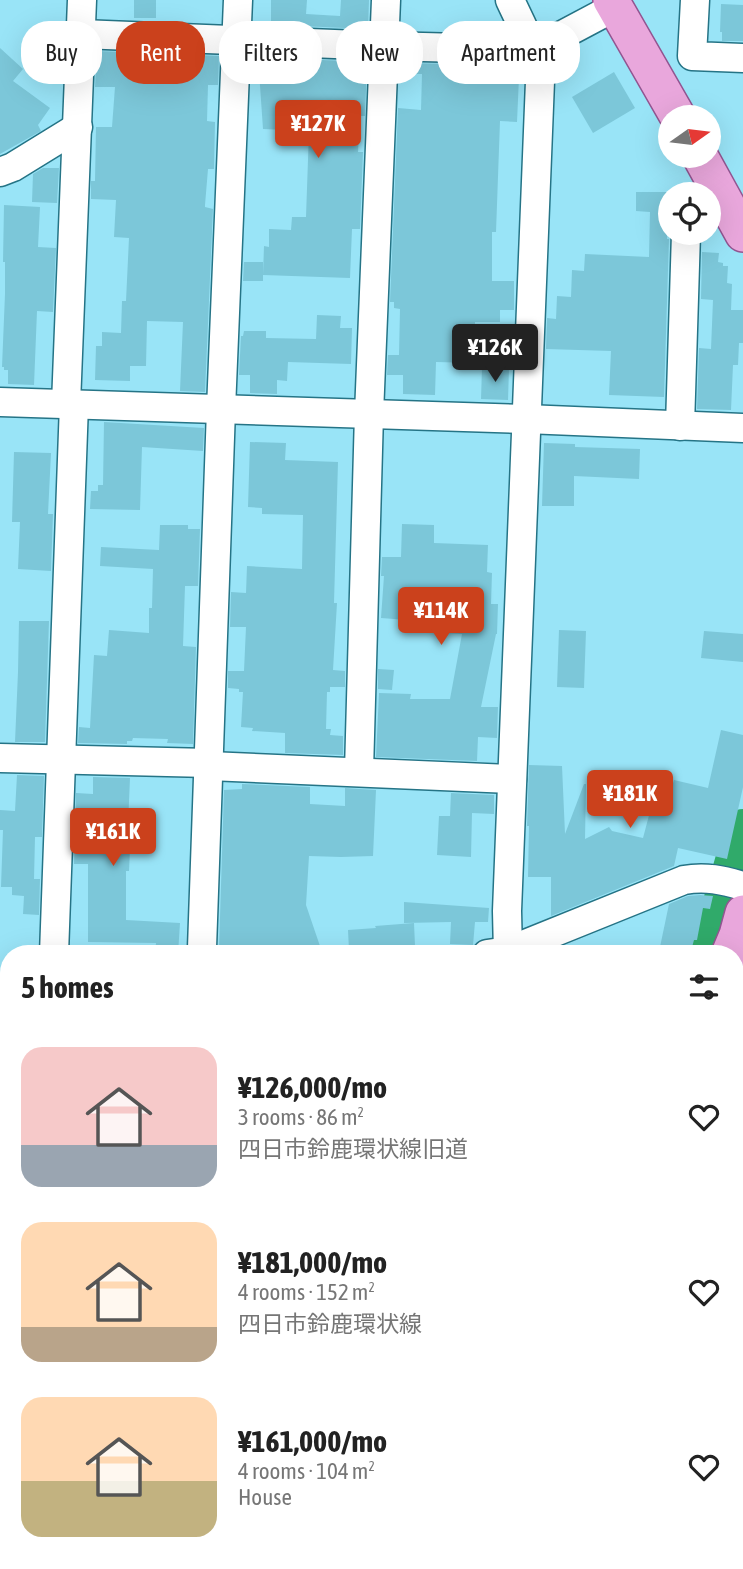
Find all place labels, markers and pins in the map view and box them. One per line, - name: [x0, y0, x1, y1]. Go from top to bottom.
- pin: ¥127K: [269, 100, 367, 160]
- pin: ¥126K: [446, 324, 544, 384]
- pin: ¥114K: [392, 588, 490, 647]
- pin: ¥181K: [581, 770, 679, 830]
- pin: ¥161K: [64, 808, 162, 868]

